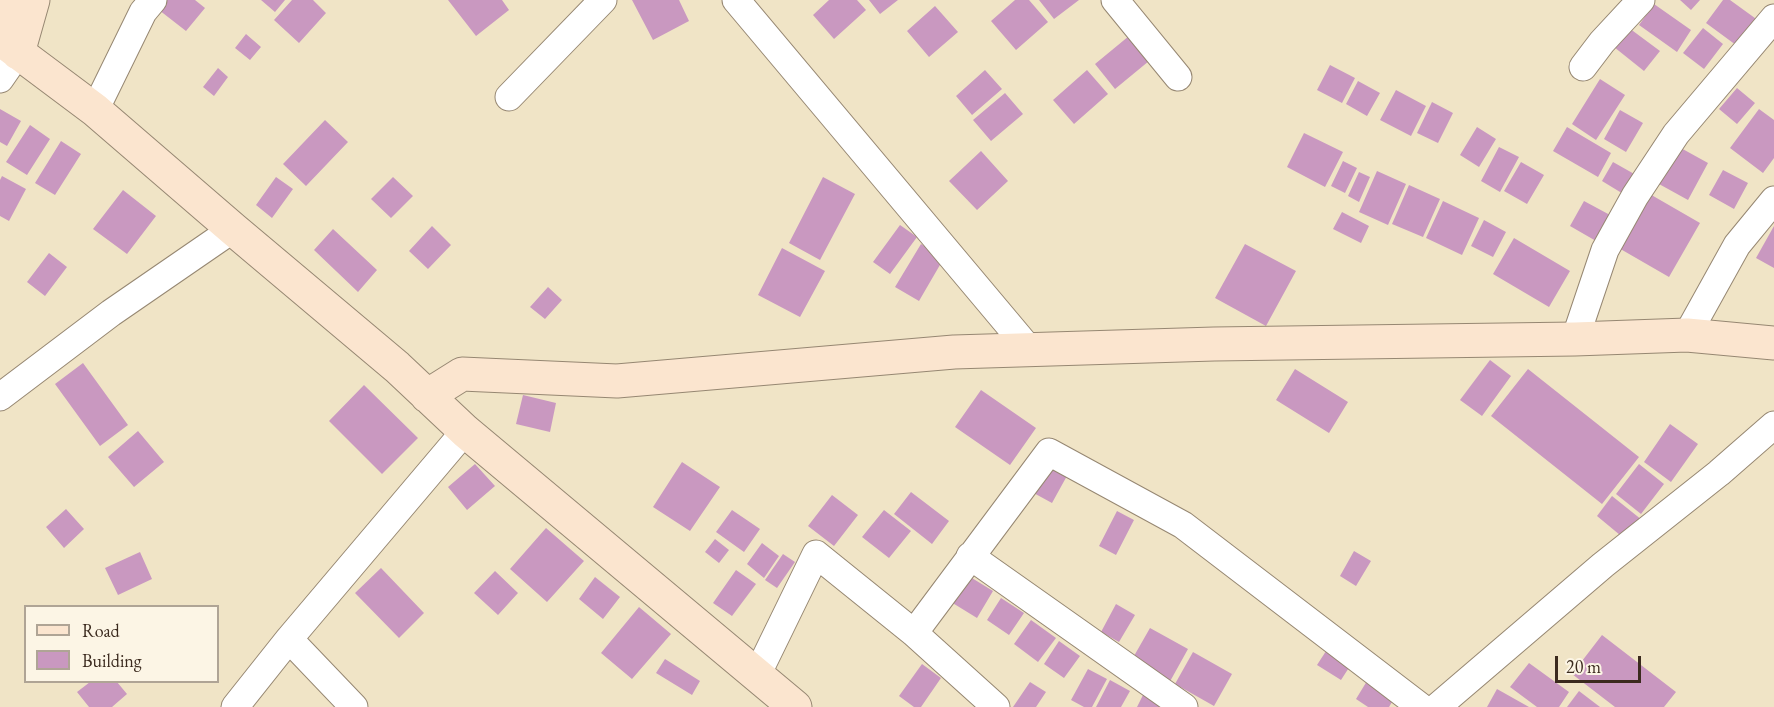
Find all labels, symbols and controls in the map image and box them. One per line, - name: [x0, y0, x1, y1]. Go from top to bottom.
- legend: [24, 605, 219, 683]
- text: Road: [82, 619, 120, 642]
- scale bar: [1558, 644, 1644, 682]
- text: Building: [82, 649, 142, 672]
- text: 20 m: [1566, 655, 1601, 678]

